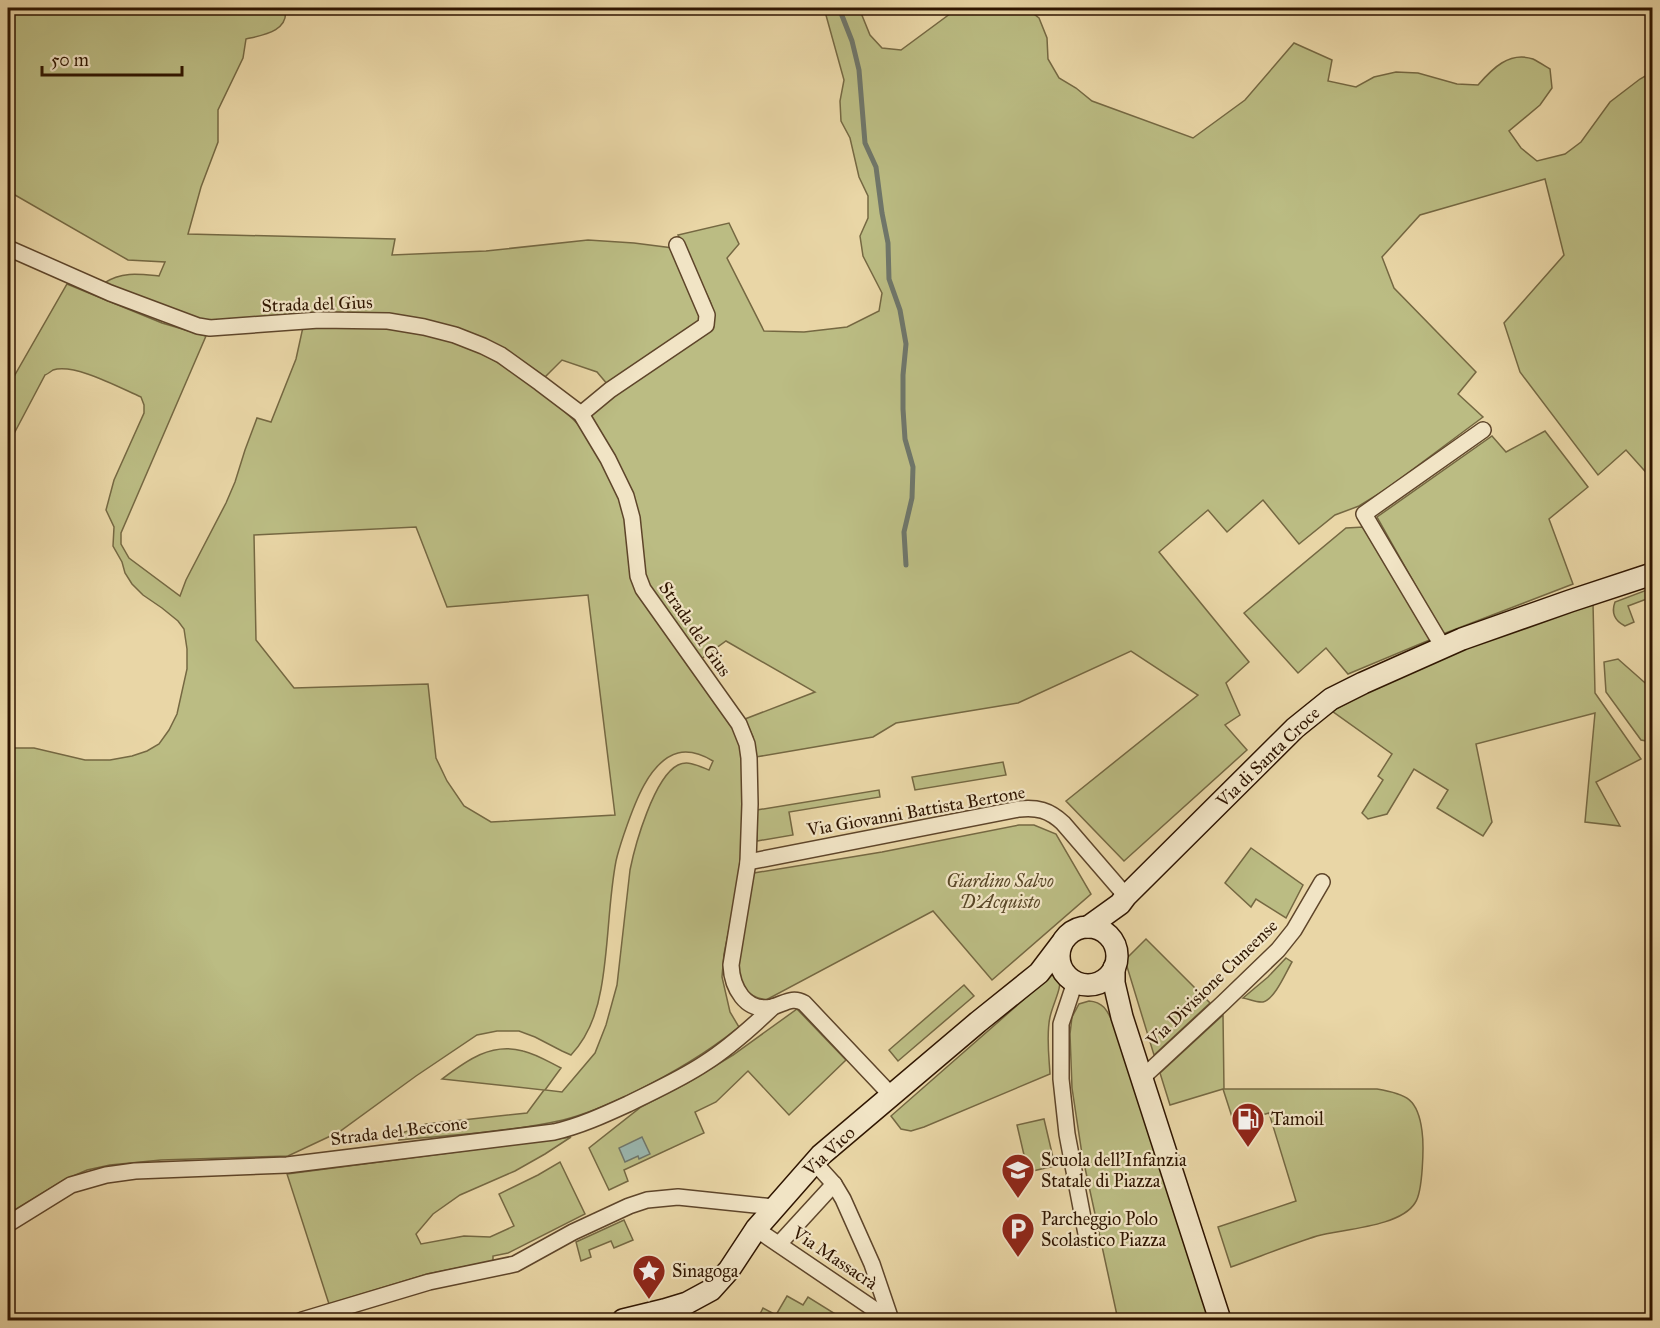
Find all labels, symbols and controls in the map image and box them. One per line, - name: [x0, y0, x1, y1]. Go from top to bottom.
- scale bar: [42, 39, 182, 77]
- text: 50 m: [51, 49, 89, 71]
- street label: Strada del Gius: [261, 291, 373, 317]
- street label: Strada del Gius: [654, 577, 736, 681]
- street label: Via di Santa Croce: [1211, 702, 1324, 813]
- street label: Via Giovanni Battista Bertone: [804, 781, 1027, 841]
- park label: Giardino Salvo D'Acquisto: [946, 870, 1054, 913]
- street label: Via Divisione Cuneense: [1141, 915, 1282, 1052]
- fuel station icon: Tamoil: [1230, 1101, 1266, 1148]
- place label: Tamoil: [1271, 1108, 1324, 1130]
- street label: Strada del Beccone: [329, 1112, 469, 1150]
- street label: Via Vico: [798, 1121, 860, 1181]
- place label: Scuola dell'Infanzia Statale di Piazza: [1041, 1149, 1187, 1192]
- school or university icon: Scuola dell'Infanzia Statale di Piazza: [1000, 1152, 1036, 1199]
- place label: Parcheggio Polo Scolastico Piazza: [1041, 1208, 1167, 1251]
- parking icon: Parcheggio Polo Scolastico Piazza: [1000, 1211, 1036, 1258]
- street label: Via Massacrà: [787, 1221, 882, 1295]
- place icon: Sinagoga: [631, 1253, 667, 1300]
- place label: Sinagoga: [672, 1260, 739, 1283]

